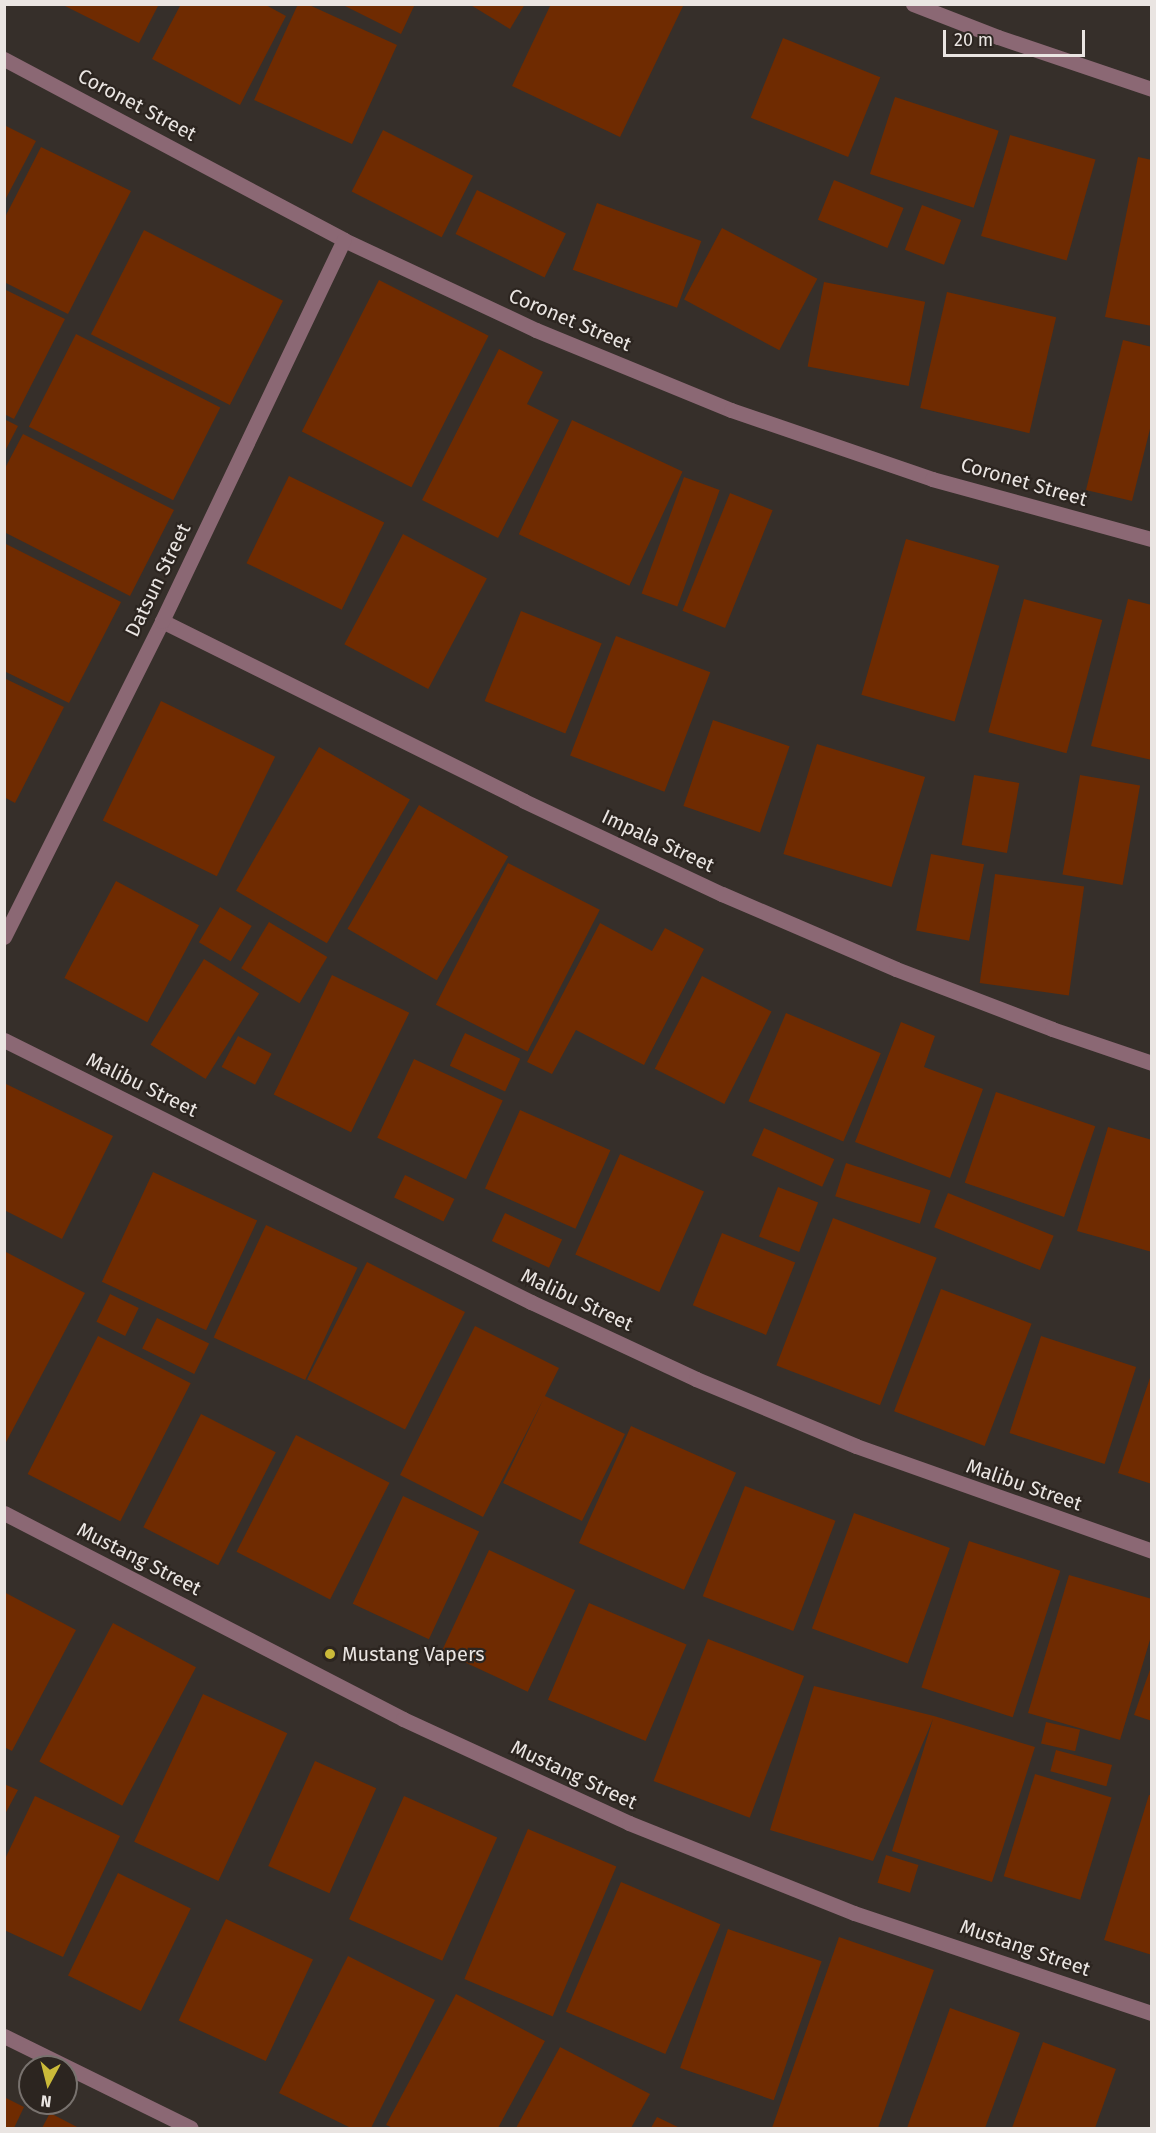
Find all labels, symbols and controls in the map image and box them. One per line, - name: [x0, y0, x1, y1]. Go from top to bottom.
- scale bar: [946, 18, 1088, 56]
- text: 20 m: [954, 29, 993, 51]
- street label: Coronet Street: [74, 64, 200, 146]
- street label: Coronet Street: [505, 283, 635, 357]
- street label: Coronet Street: [958, 452, 1090, 512]
- street label: Datsun Street: [120, 519, 196, 641]
- street label: Impala Street: [598, 804, 718, 878]
- street label: Malibu Street: [82, 1048, 202, 1122]
- street label: Malibu Street: [517, 1264, 637, 1336]
- street label: Malibu Street: [963, 1454, 1085, 1516]
- street label: Mustang Street: [73, 1517, 205, 1601]
- place label: Mustang Vapers: [342, 1642, 485, 1666]
- marker: Mustang Vapers: [323, 1647, 337, 1661]
- street label: Mustang Street: [507, 1735, 641, 1815]
- street label: Mustang Street: [957, 1914, 1093, 1982]
- north arrow: [18, 2055, 78, 2115]
- text: N: [40, 2091, 52, 2111]

